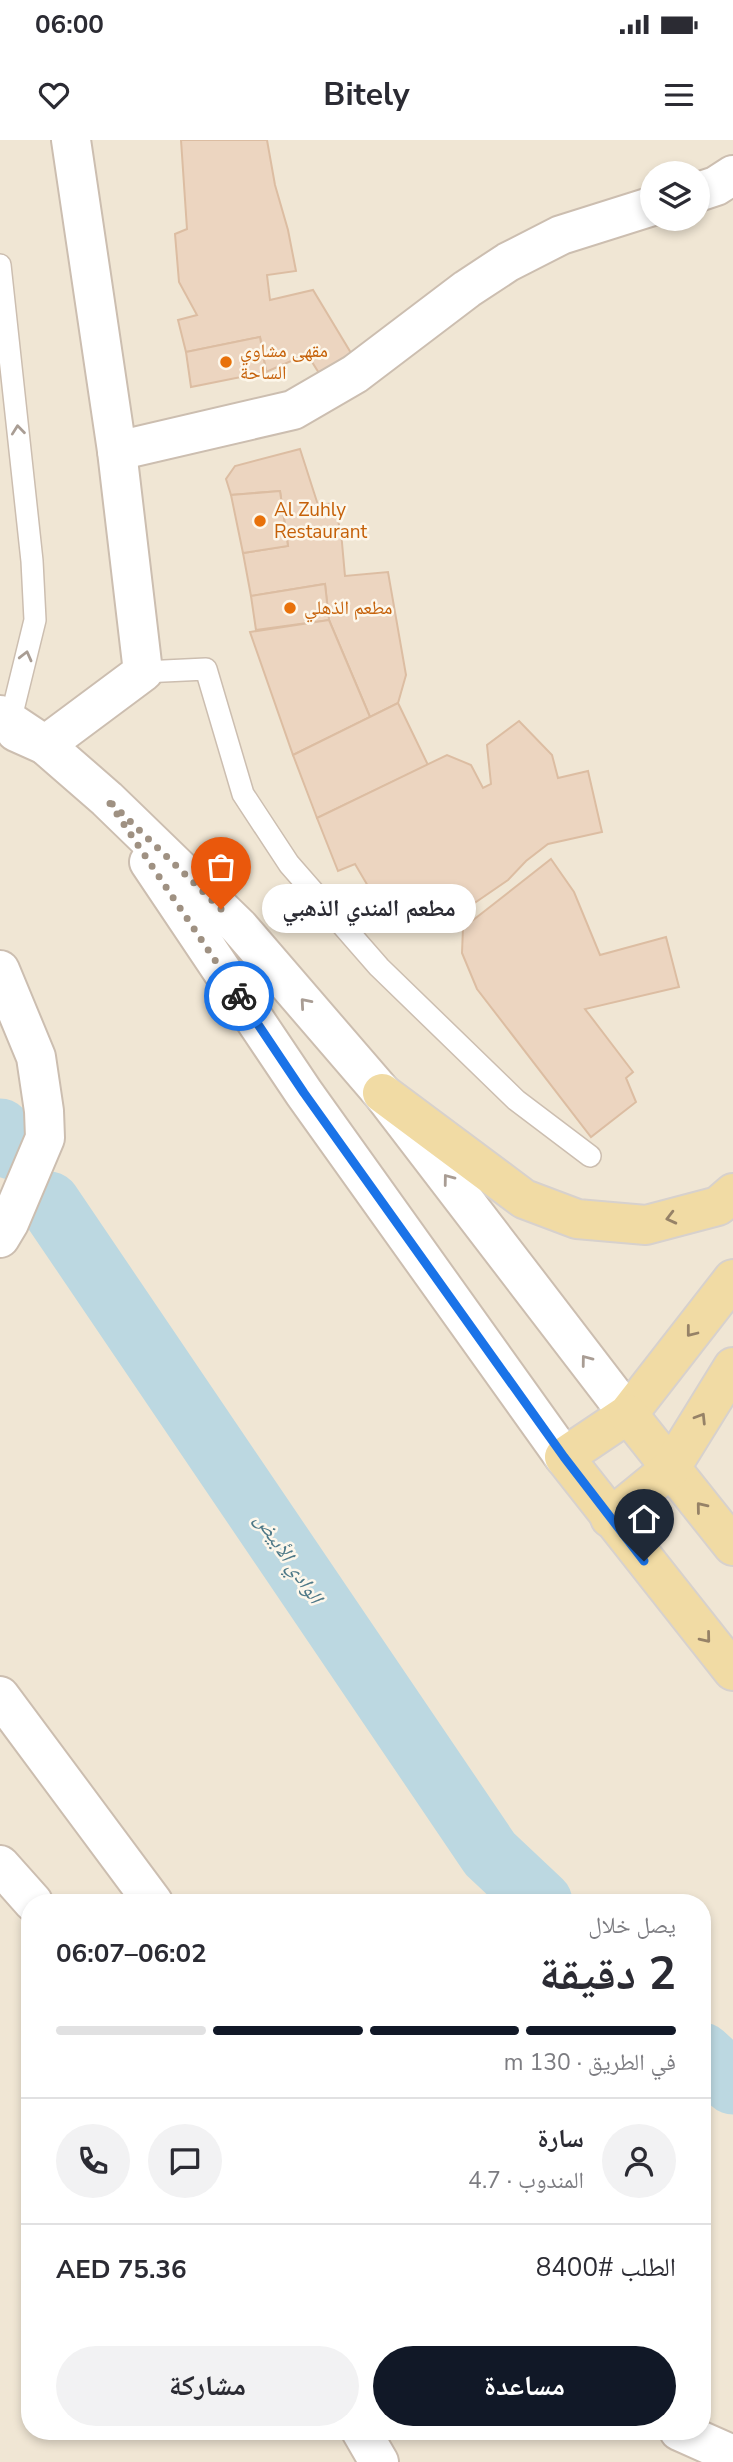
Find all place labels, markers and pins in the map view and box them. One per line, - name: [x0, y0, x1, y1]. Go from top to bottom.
- place label: مقهى مشاوي الساحة: [240, 338, 328, 386]
- marker: مقهى مشاوي الساحة: [218, 354, 234, 370]
- place label: Al Zuhly Restaurant: [274, 497, 368, 545]
- marker: Al Zuhly Restaurant: [252, 513, 268, 529]
- place label: مطعم الذهلي: [304, 595, 392, 623]
- marker: مطعم الذهلي: [282, 600, 298, 616]
- pin: [191, 837, 251, 909]
- callout: مطعم المندي الذهبي: [263, 884, 476, 934]
- pin: [614, 1489, 674, 1561]

